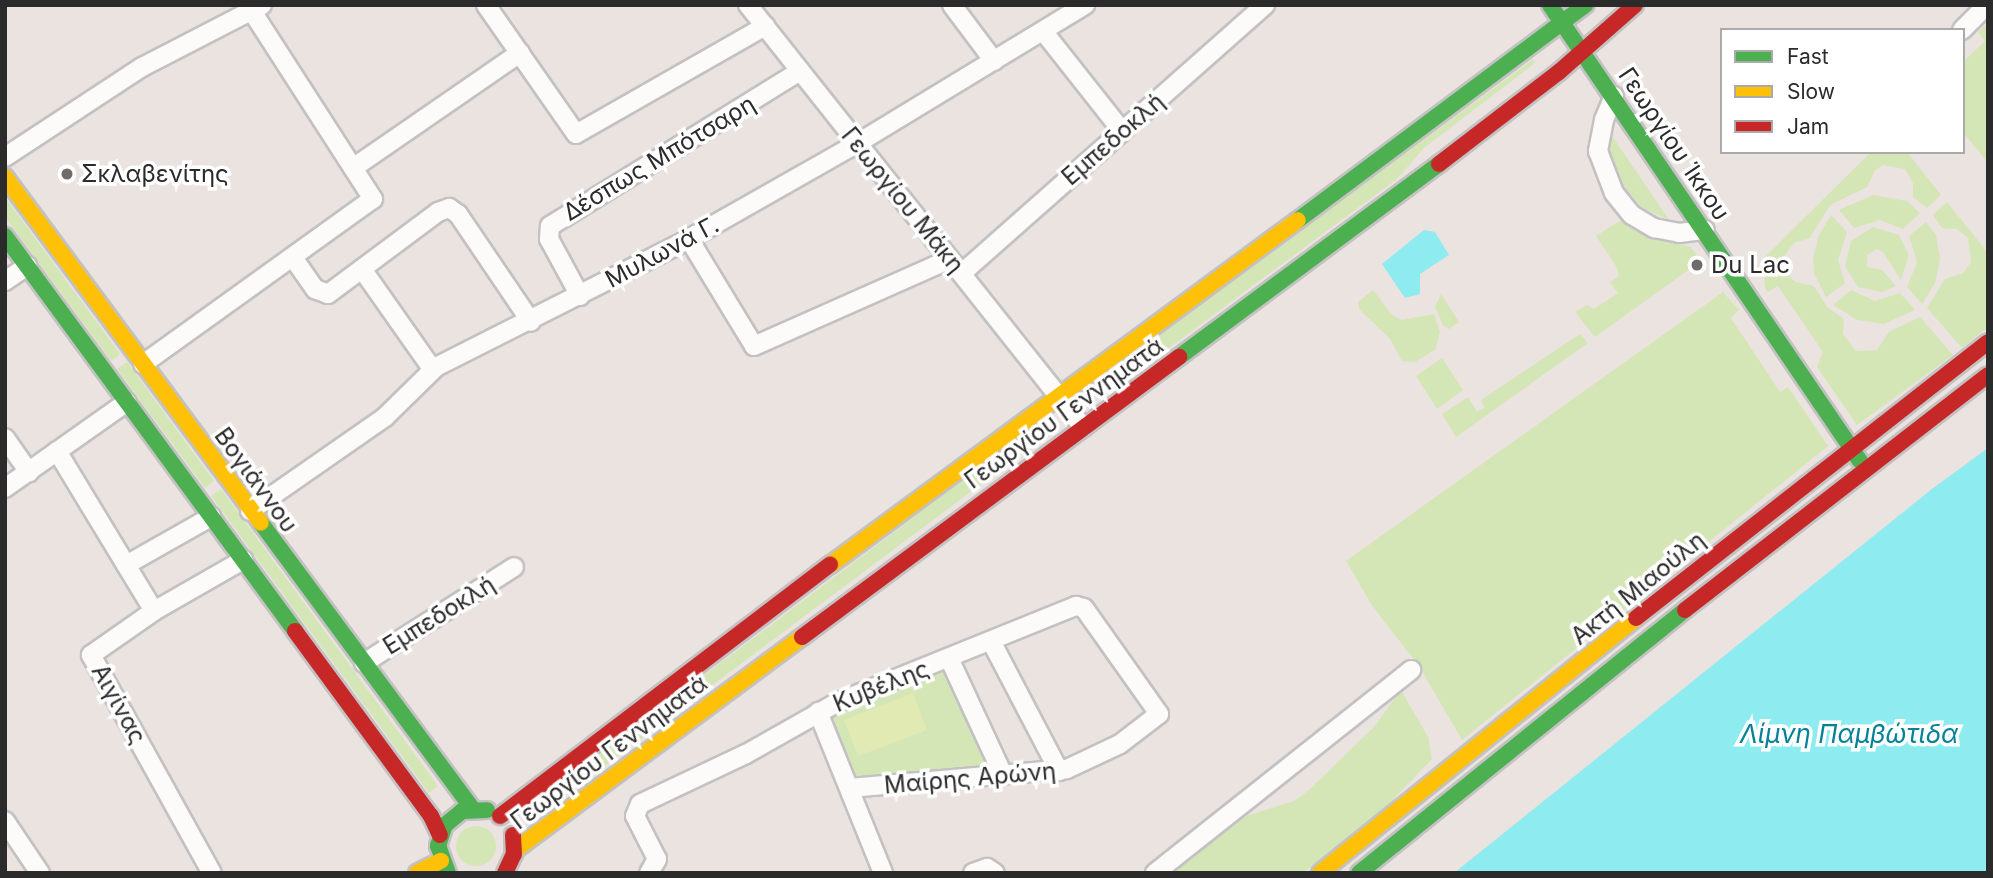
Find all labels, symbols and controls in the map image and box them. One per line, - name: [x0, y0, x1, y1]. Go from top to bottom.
- legend: [1720, 28, 1965, 154]
- text: Fast: [1787, 44, 1829, 69]
- street label: Γεωργίου Ίκκου: [1612, 62, 1736, 226]
- text: Slow: [1787, 79, 1835, 104]
- street label: Εμπεδοκλή: [1056, 87, 1170, 191]
- street label: Δέσπως Μπότσαρη: [558, 89, 760, 227]
- text: Jam: [1787, 114, 1829, 139]
- street label: Γεωργίου Μάκη: [836, 121, 970, 279]
- place label: Σκλαβενίτης: [81, 160, 229, 188]
- marker: Σκλαβενίτης: [59, 166, 75, 182]
- street label: Μυλωνά Γ.: [600, 210, 724, 294]
- place label: Du Lac: [1711, 251, 1790, 279]
- marker: Du Lac: [1689, 257, 1705, 273]
- street label: Γεωργίου Γεννηματά: [959, 331, 1169, 495]
- street label: Βογιάννου: [208, 422, 304, 538]
- street label: Ακτή Μιαούλη: [1565, 525, 1711, 651]
- street label: Εμπεδοκλή: [378, 569, 500, 661]
- street label: Κυβέλης: [829, 654, 933, 718]
- street label: Αιγίνας: [85, 659, 153, 749]
- street label: Γεωργίου Γεννηματά: [505, 669, 713, 835]
- water label: Λίμνη Παμβώτιδα: [1740, 718, 1958, 750]
- street label: Μαίρης Αρώνη: [883, 756, 1057, 800]

